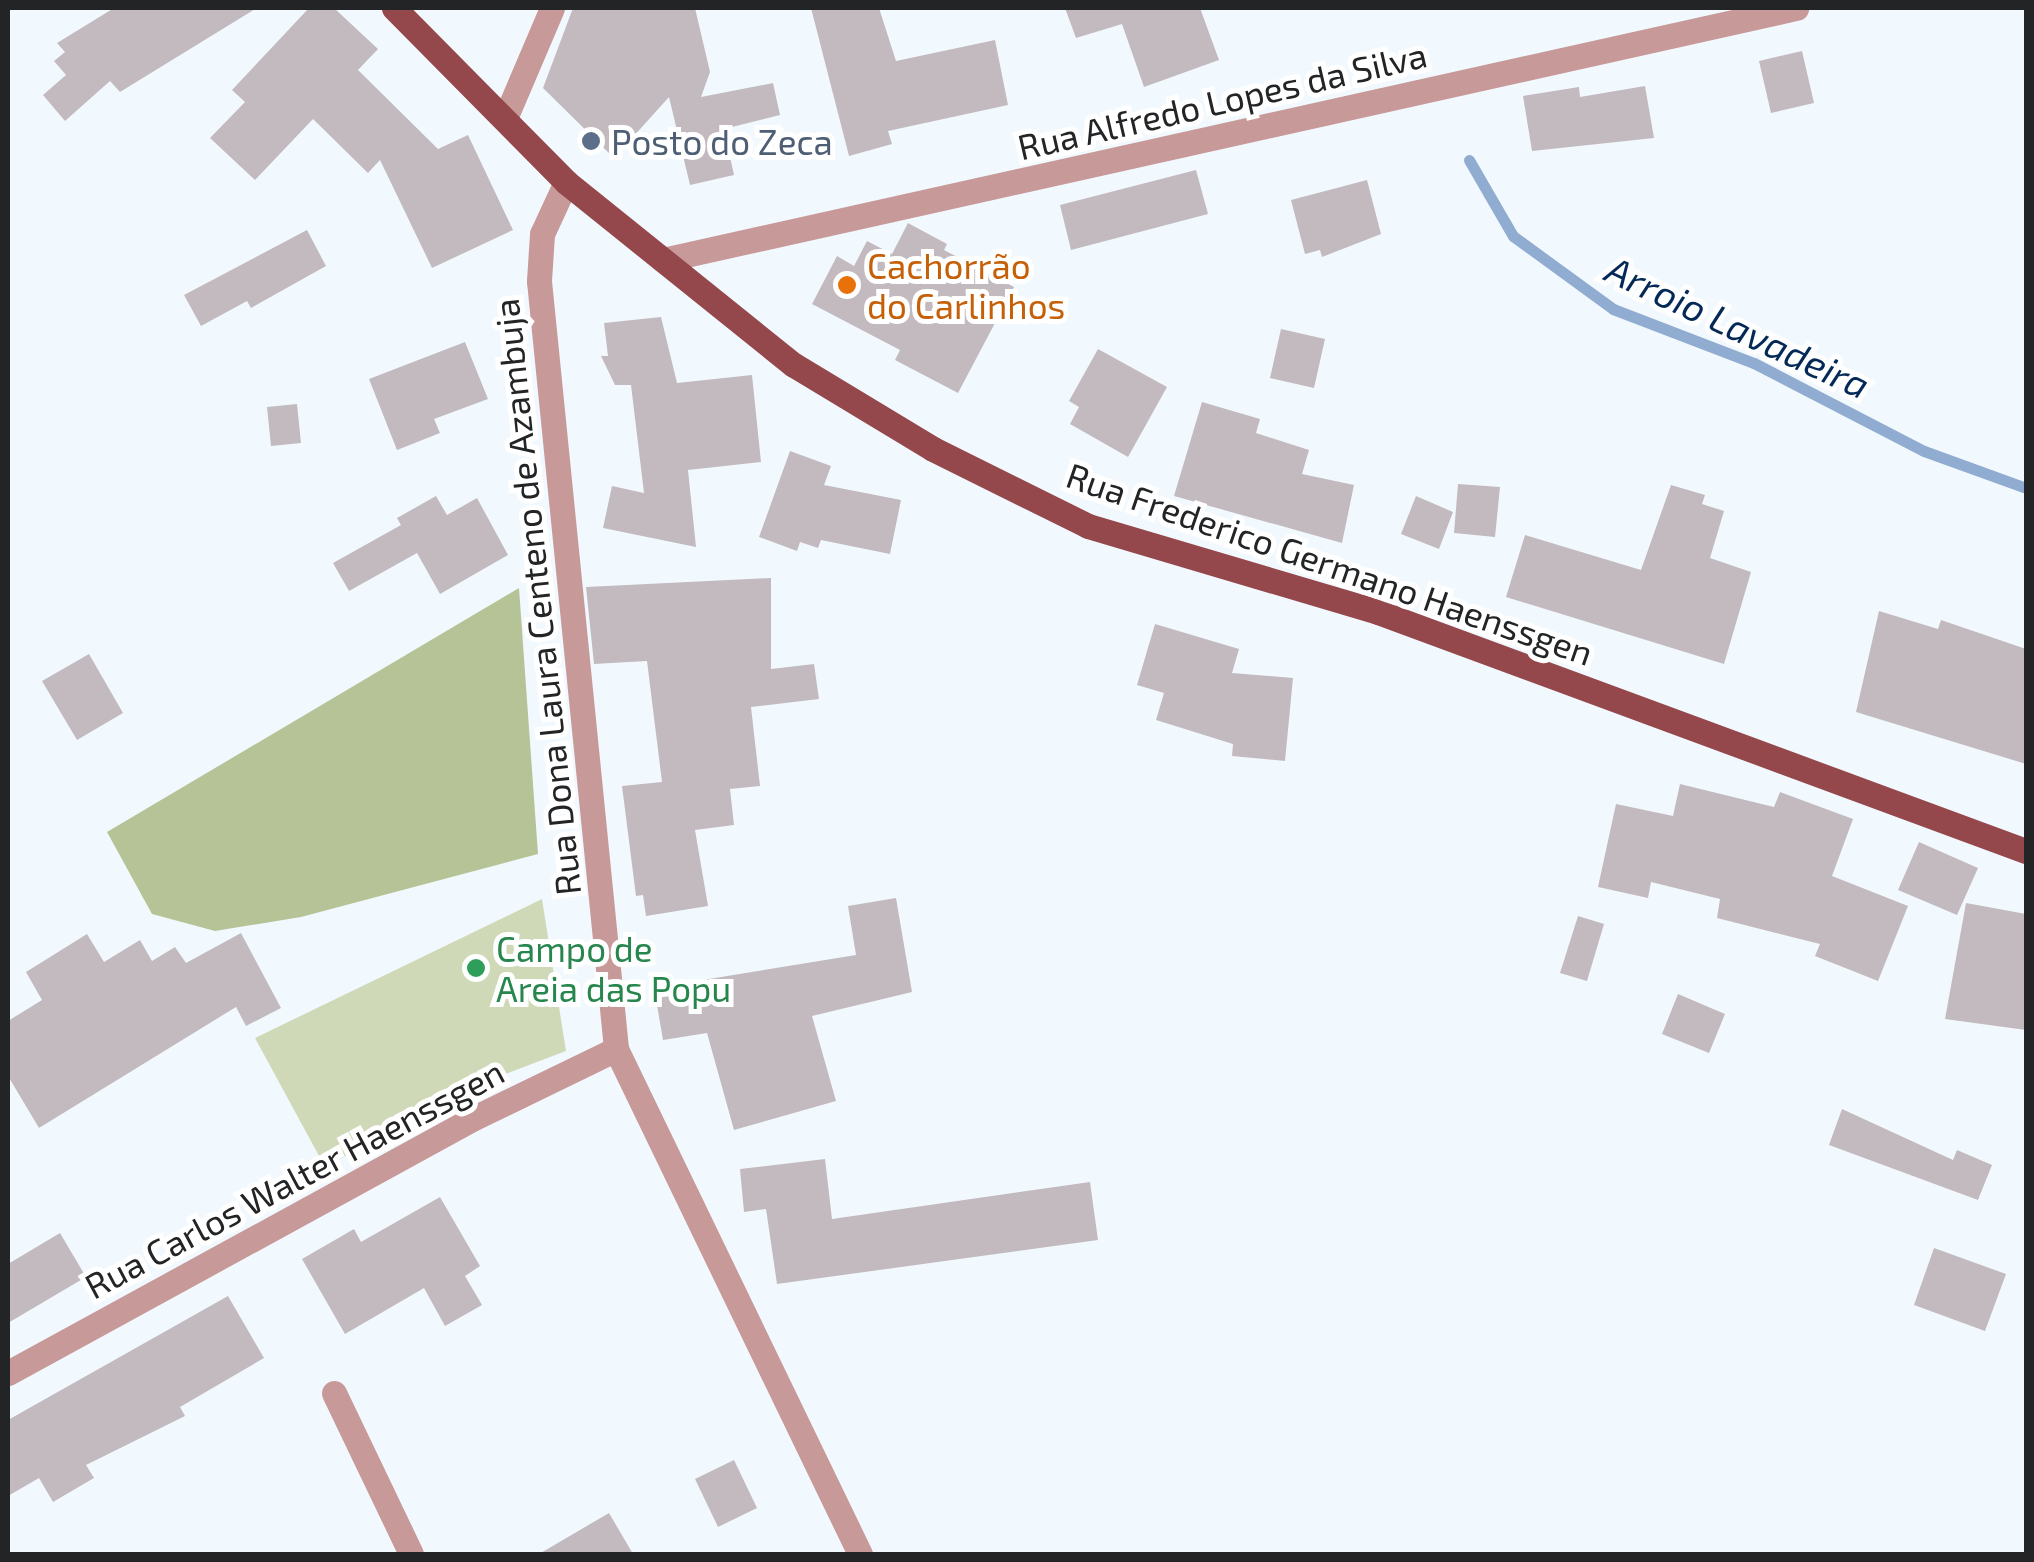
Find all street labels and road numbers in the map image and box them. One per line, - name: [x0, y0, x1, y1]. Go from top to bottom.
- street label: Rua Alfredo Lopes da Silva: [1013, 32, 1431, 168]
- street label: Rua Dona Laura Centeno de Azambuja: [484, 296, 588, 898]
- street label: Rua Frederico Germano Haenssgen: [1061, 453, 1599, 673]
- street label: Rua Carlos Walter Haenssgen: [77, 1049, 511, 1307]

